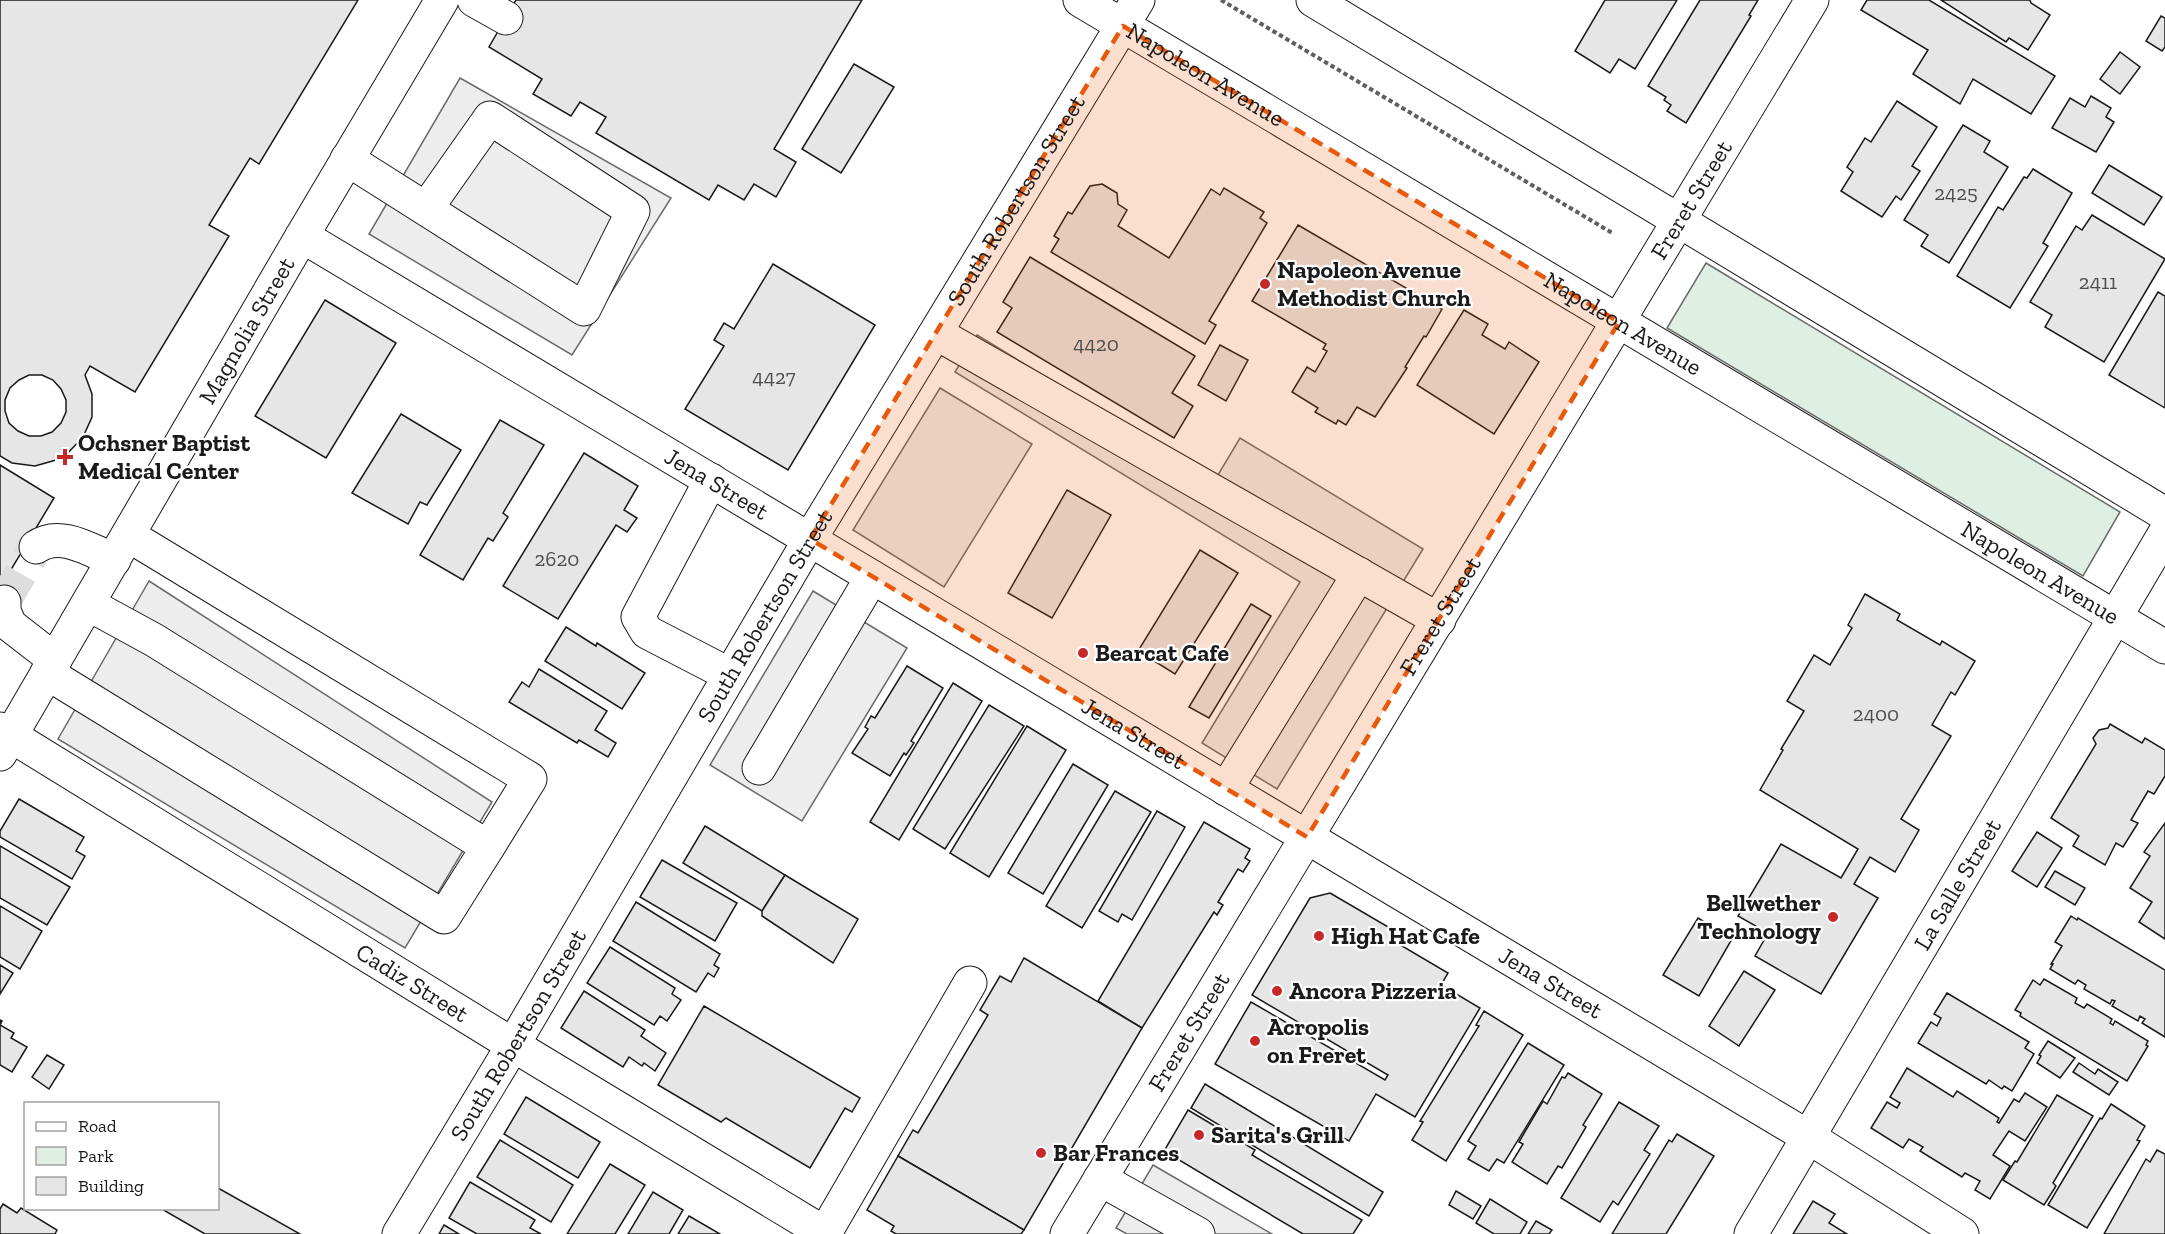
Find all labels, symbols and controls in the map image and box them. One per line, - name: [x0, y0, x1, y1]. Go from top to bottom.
- street label: Napoleon Avenue: [1121, 16, 1290, 133]
- street label: South Robertson Street: [941, 89, 1091, 311]
- street label: Freret Street: [1644, 135, 1738, 264]
- house number: 2425: [1934, 180, 1978, 205]
- street label: Magnolia Street: [192, 252, 301, 409]
- place label: Napoleon Avenue Methodist Church: [1277, 255, 1471, 312]
- street label: Napoleon Avenue: [1539, 265, 1707, 381]
- house number: 2411: [2079, 269, 2117, 294]
- marker: Napoleon Avenue Methodist Church: [1258, 277, 1272, 291]
- house number: 4420: [1073, 331, 1119, 356]
- house number: 4427: [752, 364, 796, 389]
- place label: Ochsner Baptist Medical Center: [78, 428, 250, 485]
- street label: Jena Street: [660, 441, 774, 526]
- marker: Ochsner Baptist Medical Center: [56, 448, 74, 466]
- street label: South Robertson Street: [691, 504, 838, 727]
- street label: Napoleon Avenue: [1956, 514, 2125, 630]
- house number: 2620: [535, 546, 579, 571]
- street label: Freret Street: [1393, 551, 1487, 680]
- place label: Bearcat Cafe: [1095, 638, 1229, 667]
- marker: Bearcat Cafe: [1076, 646, 1090, 660]
- street label: Jena Street: [1077, 691, 1191, 775]
- house number: 2400: [1853, 701, 1899, 726]
- street label: La Salle Street: [1907, 813, 2007, 955]
- place label: Bellwether Technology: [1697, 888, 1821, 945]
- marker: Bellwether Technology: [1826, 910, 1840, 924]
- place label: High Hat Cafe: [1331, 921, 1480, 950]
- street label: South Robertson Street: [444, 924, 592, 1146]
- marker: High Hat Cafe: [1312, 929, 1326, 943]
- street label: Cadiz Street: [351, 937, 474, 1028]
- street label: Jena Street: [1494, 940, 1608, 1025]
- street label: Freret Street: [1142, 967, 1236, 1096]
- place label: Ancora Pizzeria: [1289, 976, 1457, 1005]
- marker: Ancora Pizzeria: [1270, 984, 1284, 998]
- place label: Acropolis on Freret: [1267, 1012, 1369, 1069]
- marker: Acropolis on Freret: [1248, 1034, 1262, 1048]
- legend: [24, 1102, 219, 1210]
- text: Road: [78, 1115, 117, 1137]
- place label: Sarita's Grill: [1211, 1120, 1344, 1149]
- marker: Sarita's Grill: [1192, 1128, 1206, 1142]
- place label: Bar Frances: [1053, 1138, 1179, 1167]
- text: Park: [78, 1145, 114, 1167]
- marker: Bar Frances: [1034, 1146, 1048, 1160]
- text: Building: [78, 1175, 144, 1197]

